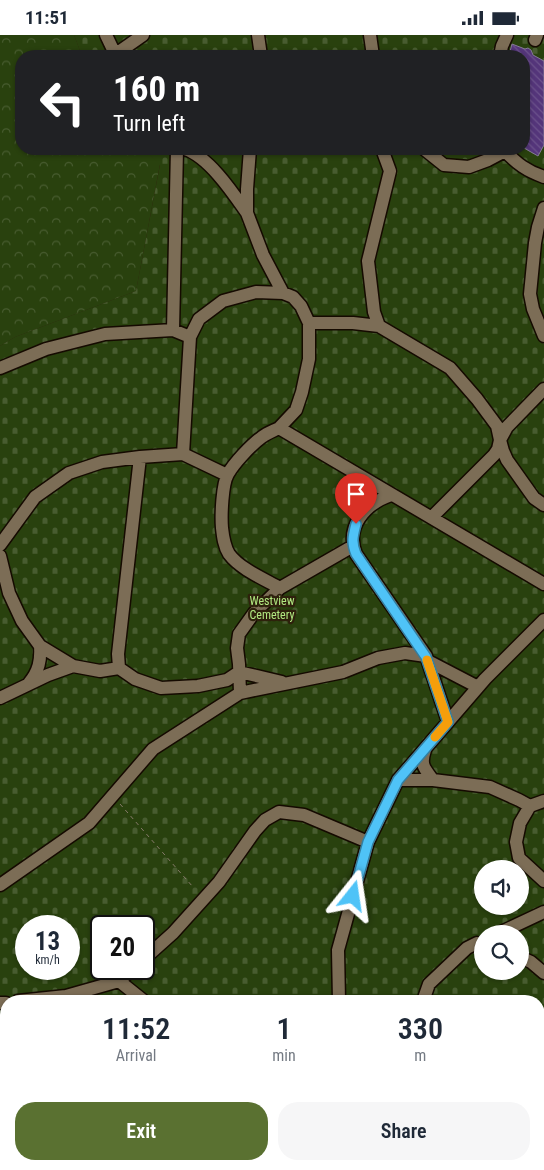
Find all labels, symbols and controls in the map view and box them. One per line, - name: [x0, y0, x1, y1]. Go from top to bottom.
- text: 11:51: [25, 6, 69, 29]
- text: 160 m: [113, 69, 200, 110]
- icon: left: [30, 70, 95, 135]
- text: Turn left: [113, 111, 185, 136]
- pin: [335, 473, 377, 524]
- icon: arrive: [342, 480, 370, 508]
- park label: Westview Cemetery: [249, 594, 295, 622]
- map controls: [474, 860, 529, 980]
- button: sound: [474, 860, 529, 915]
- position arrow: [326, 869, 378, 921]
- speed limit sign: 20: [90, 915, 155, 980]
- button: search: [474, 925, 529, 980]
- text: 13: [35, 927, 60, 956]
- text: km/h: [35, 953, 60, 967]
- text: 11:52: [102, 1011, 170, 1046]
- text: 1: [276, 1011, 292, 1046]
- text: 330: [398, 1011, 443, 1046]
- text: Arrival: [116, 1046, 156, 1065]
- text: min: [272, 1046, 296, 1065]
- text: m: [414, 1046, 426, 1065]
- button: Exit: [15, 1102, 268, 1160]
- button: Share: [278, 1102, 530, 1160]

